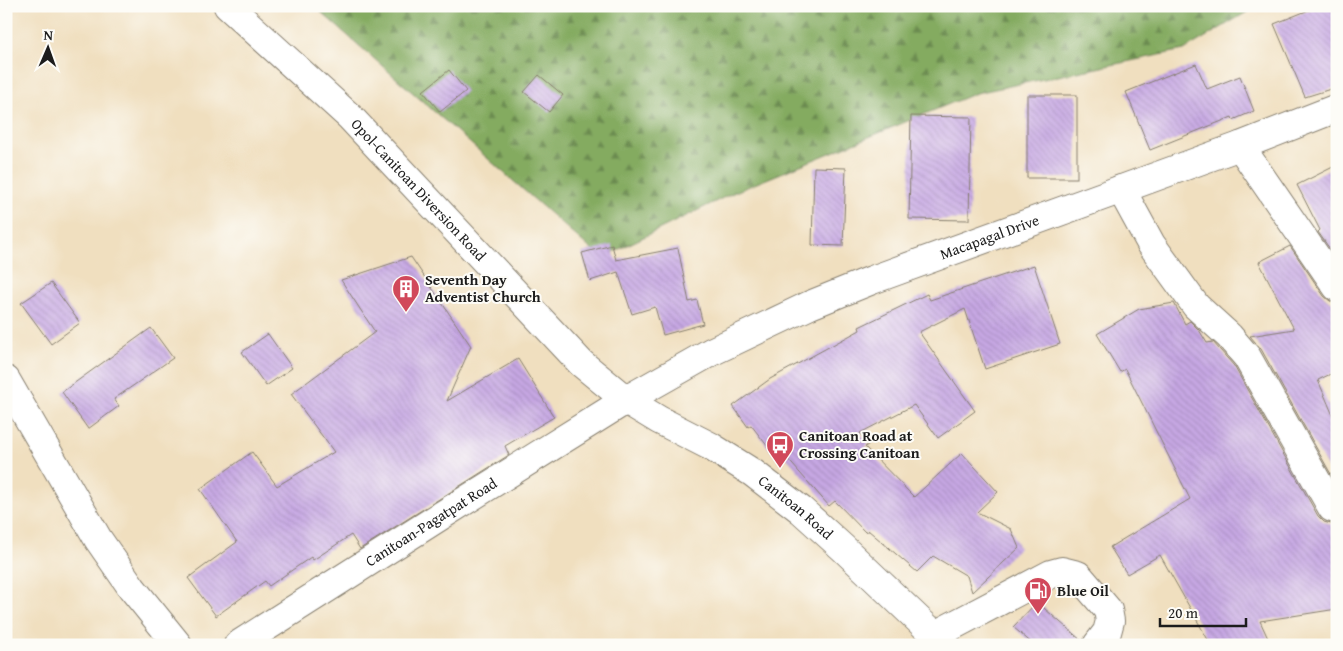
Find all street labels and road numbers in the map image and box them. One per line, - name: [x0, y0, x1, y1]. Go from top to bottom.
- street label: Opol-Canitoan Diversion Road: [347, 114, 491, 266]
- street label: Macapagal Drive: [937, 209, 1042, 264]
- street label: Canitoan Road: [754, 470, 838, 544]
- street label: Canitoan-Pagatpat Road: [361, 472, 501, 571]

